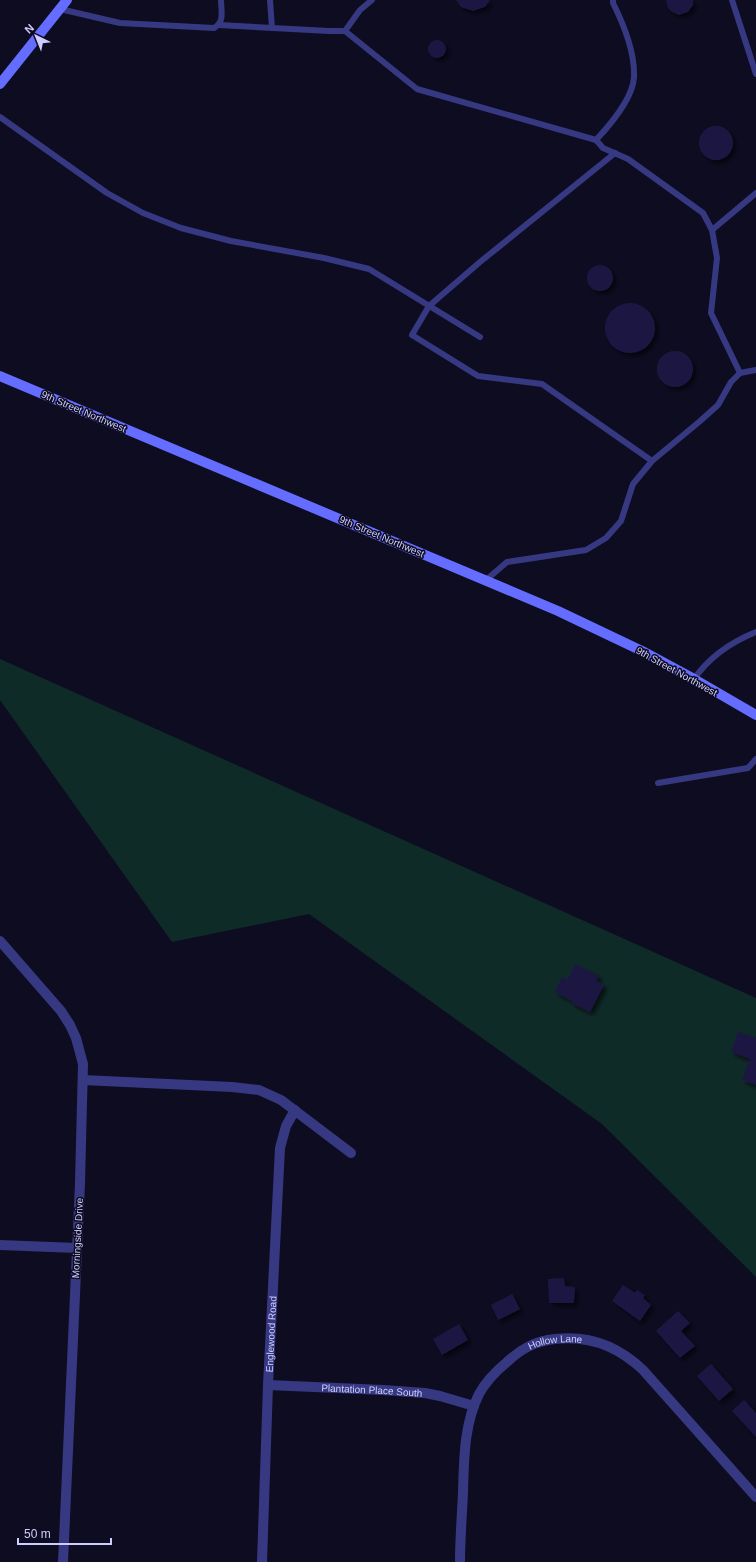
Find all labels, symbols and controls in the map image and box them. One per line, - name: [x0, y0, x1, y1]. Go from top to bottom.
- north arrow: [16, 16, 56, 56]
- text: N: [22, 22, 36, 36]
- street label: 9th Street Northwest: [40, 389, 128, 434]
- street label: 9th Street Northwest: [338, 514, 426, 559]
- street label: 9th Street Northwest: [634, 645, 719, 698]
- street label: Morningside Drive: [70, 1197, 85, 1279]
- street label: Englewood Road: [264, 1296, 278, 1373]
- street label: Hollow Lane: [526, 1333, 583, 1352]
- street label: Plantation Place South: [321, 1382, 423, 1399]
- scale bar: [18, 1520, 111, 1546]
- text: 50 m: [24, 1527, 51, 1541]

